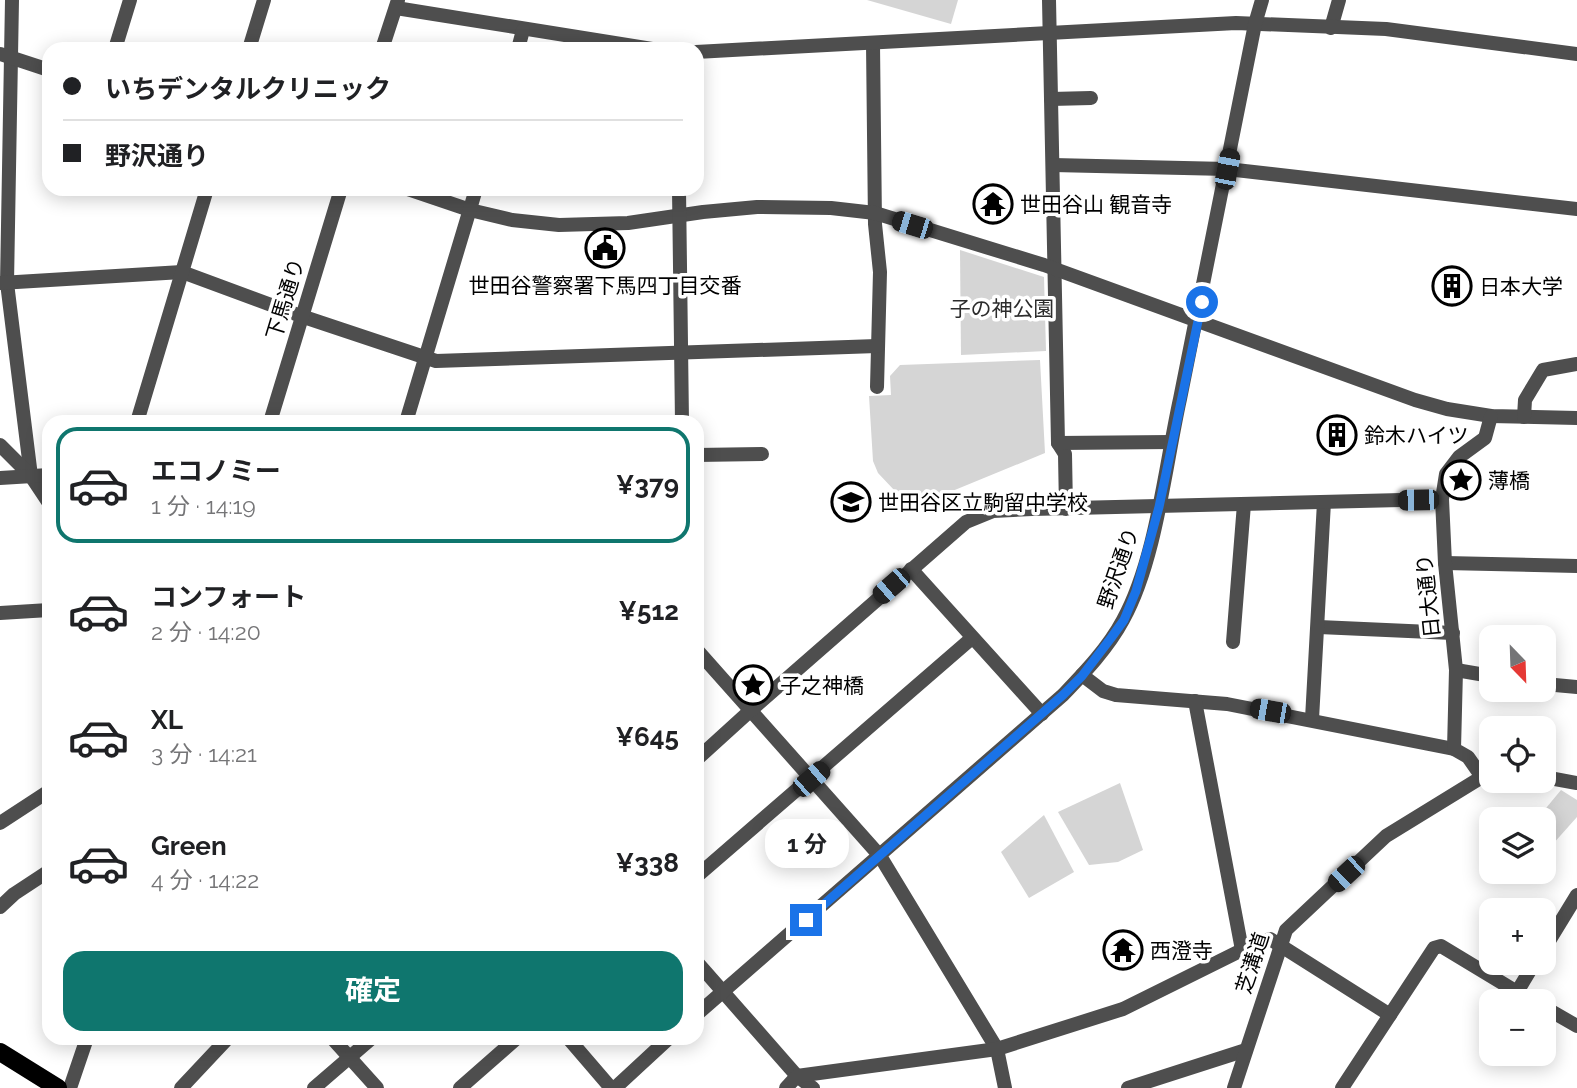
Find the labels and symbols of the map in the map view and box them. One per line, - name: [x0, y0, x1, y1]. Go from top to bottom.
- car: [1213, 146, 1242, 192]
- temple icon: 世田谷山 観音寺: [972, 183, 1014, 225]
- place label: 世田谷山 観音寺: [1020, 192, 1172, 217]
- car: [889, 209, 936, 241]
- public building icon: 世田谷警察署下馬四丁目交番: [584, 227, 626, 269]
- street label: 下馬通り: [261, 255, 309, 343]
- building icon: 日本大学: [1431, 265, 1473, 307]
- place label: 世田谷警察署下馬四丁目交番: [469, 273, 742, 298]
- place label: 日本大学: [1479, 274, 1563, 299]
- route start: [1186, 286, 1218, 318]
- park label: 子の神公園: [950, 296, 1055, 321]
- building icon: 鈴木ハイツ: [1316, 414, 1358, 456]
- place label: 鈴木ハイツ: [1364, 423, 1469, 448]
- place icon: 薄橋: [1440, 459, 1482, 501]
- place label: 薄橋: [1488, 468, 1530, 493]
- school or university icon: 世田谷区立駒留中学校: [830, 481, 872, 523]
- car: [1397, 489, 1440, 511]
- place label: 世田谷区立駒留中学校: [878, 490, 1088, 515]
- street label: 野沢通り: [1093, 524, 1143, 612]
- street label: 日大通り: [1411, 553, 1445, 639]
- car: [869, 564, 914, 608]
- north arrow: [1479, 625, 1556, 702]
- place icon: 子之神橋: [732, 664, 774, 706]
- place label: 子之神橋: [780, 673, 864, 698]
- car: [1248, 697, 1293, 725]
- car: [789, 757, 834, 801]
- callout: 1 分: [764, 818, 848, 867]
- car: [1324, 852, 1369, 896]
- route end: [790, 904, 822, 936]
- temple icon: 西澄寺: [1102, 929, 1144, 971]
- street label: 芝溝道: [1230, 929, 1274, 997]
- place label: 西澄寺: [1150, 938, 1213, 963]

